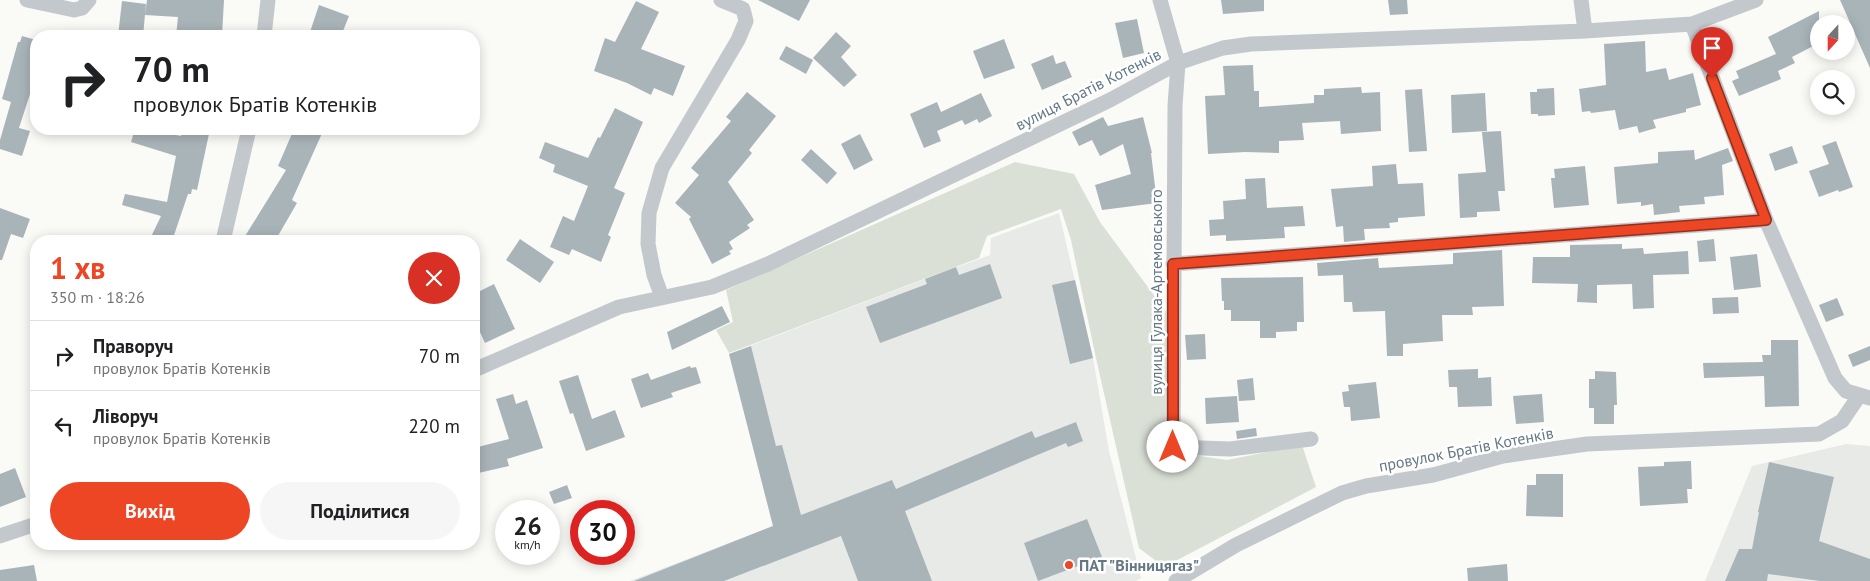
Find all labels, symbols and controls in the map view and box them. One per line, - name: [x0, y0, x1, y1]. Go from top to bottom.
- north arrow: [1810, 15, 1855, 60]
- map controls: [1810, 15, 1855, 115]
- pin: [1691, 27, 1733, 78]
- icon: arrive: [1698, 34, 1726, 62]
- street label: вулиця Братів Котенків: [1012, 44, 1164, 134]
- text: 70 m: [133, 46, 210, 92]
- icon: right: [50, 50, 115, 115]
- button: search: [1810, 70, 1855, 115]
- text: провулок Братів Котенків: [133, 90, 377, 118]
- street label: вулиця Гулака-Артемовського: [1146, 189, 1166, 395]
- text: 1 хв: [50, 248, 106, 287]
- button: close: [408, 252, 460, 304]
- text: 350 m · 18:26: [50, 287, 145, 307]
- text: Праворуч: [93, 334, 173, 358]
- icon: right: [50, 342, 78, 370]
- text: 70 m: [419, 344, 460, 368]
- text: провулок Братів Котенків: [93, 358, 271, 378]
- text: Ліворуч: [93, 404, 158, 428]
- icon: left: [50, 412, 78, 440]
- text: 220 m: [408, 414, 460, 438]
- position arrow: [1146, 420, 1198, 472]
- street label: провулок Братів Котенків: [1377, 422, 1555, 476]
- text: провулок Братів Котенків: [93, 428, 271, 448]
- button: Вихід: [50, 482, 250, 540]
- button: Поділитися: [260, 482, 460, 540]
- speed limit sign: 30: [570, 500, 635, 565]
- text: 26: [513, 510, 542, 542]
- text: km/h: [514, 537, 541, 552]
- place label: ПАТ "Вінницягаз": [1079, 555, 1199, 575]
- marker: ПАТ "Вінницягаз": [1063, 559, 1075, 571]

